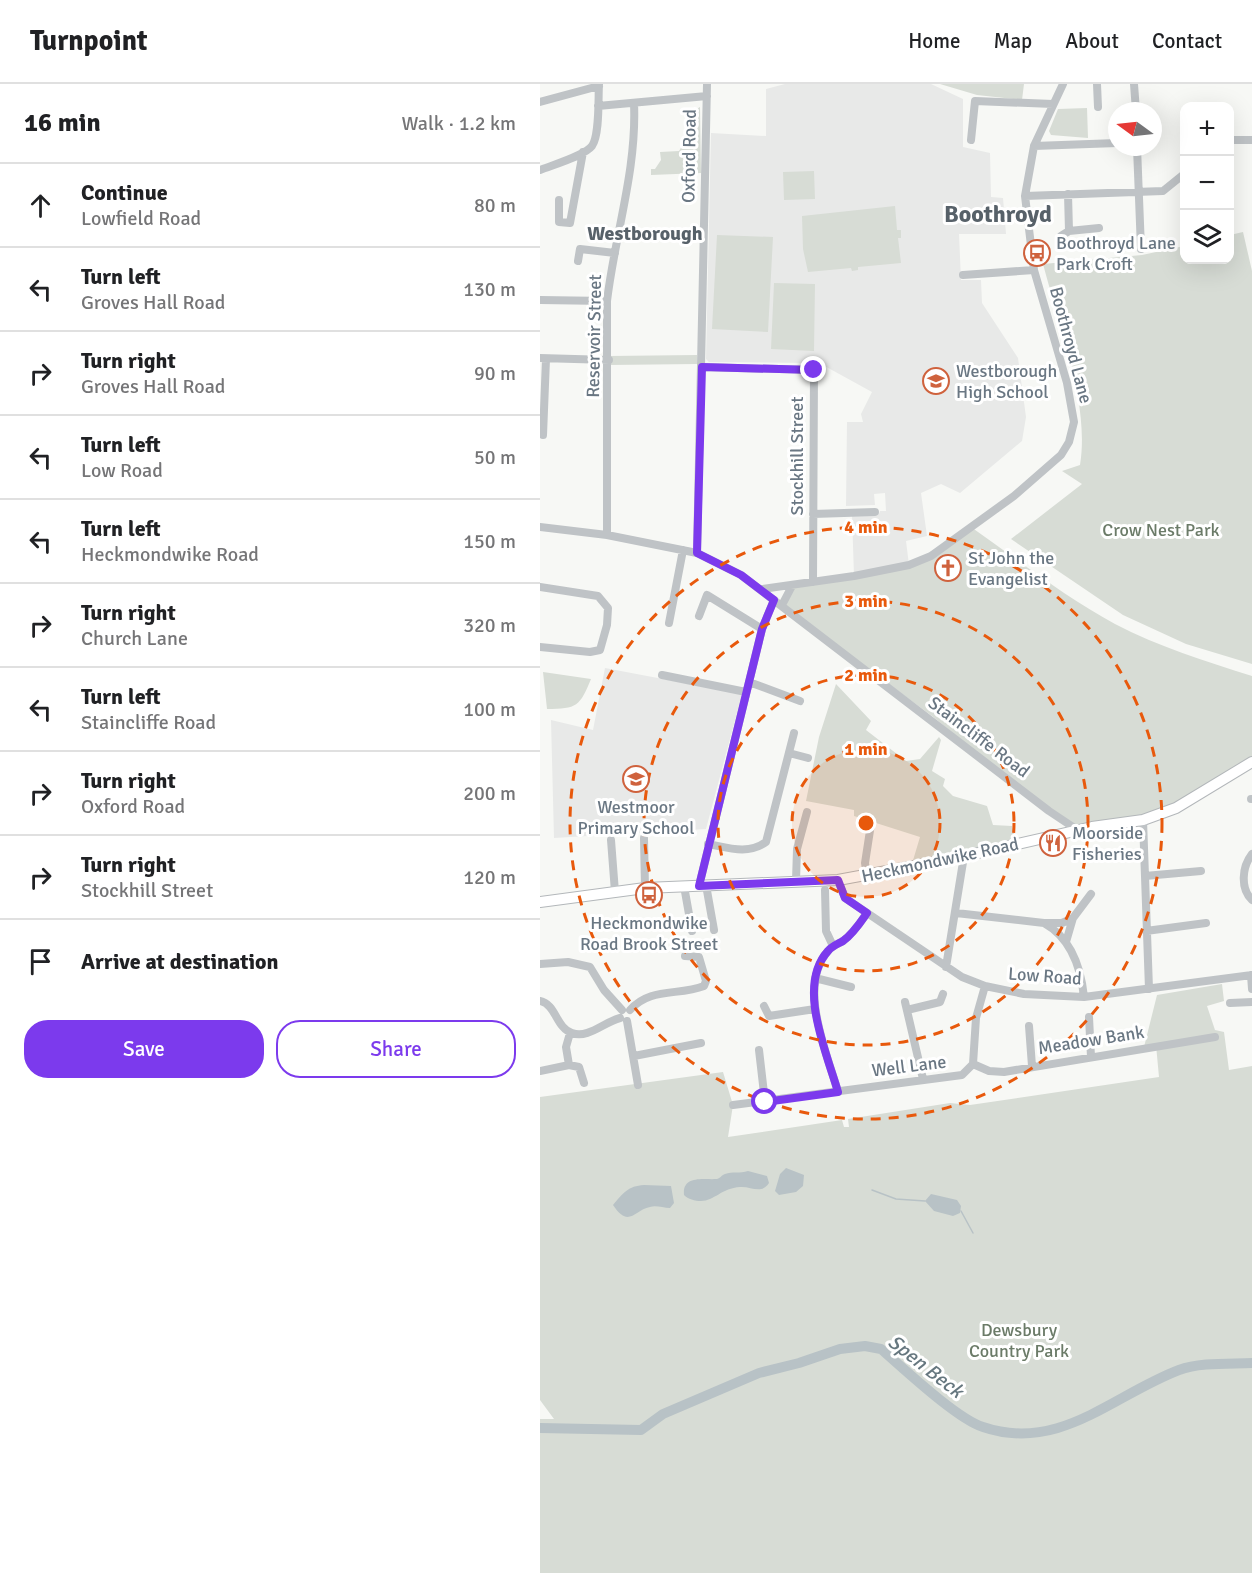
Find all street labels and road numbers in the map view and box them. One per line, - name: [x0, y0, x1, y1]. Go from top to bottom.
- street label: Oxford Road: [677, 109, 701, 203]
- street label: Reservoir Street: [582, 274, 606, 398]
- street label: Boothroyd Lane: [1045, 284, 1097, 406]
- street label: Stockhill Street: [786, 397, 808, 515]
- street label: Staincliffe Road: [924, 692, 1034, 782]
- street label: Heckmondwike Road: [859, 833, 1021, 887]
- street label: Low Road: [1008, 962, 1082, 990]
- street label: Meadow Bank: [1036, 1021, 1146, 1059]
- street label: Well Lane: [870, 1051, 948, 1081]

